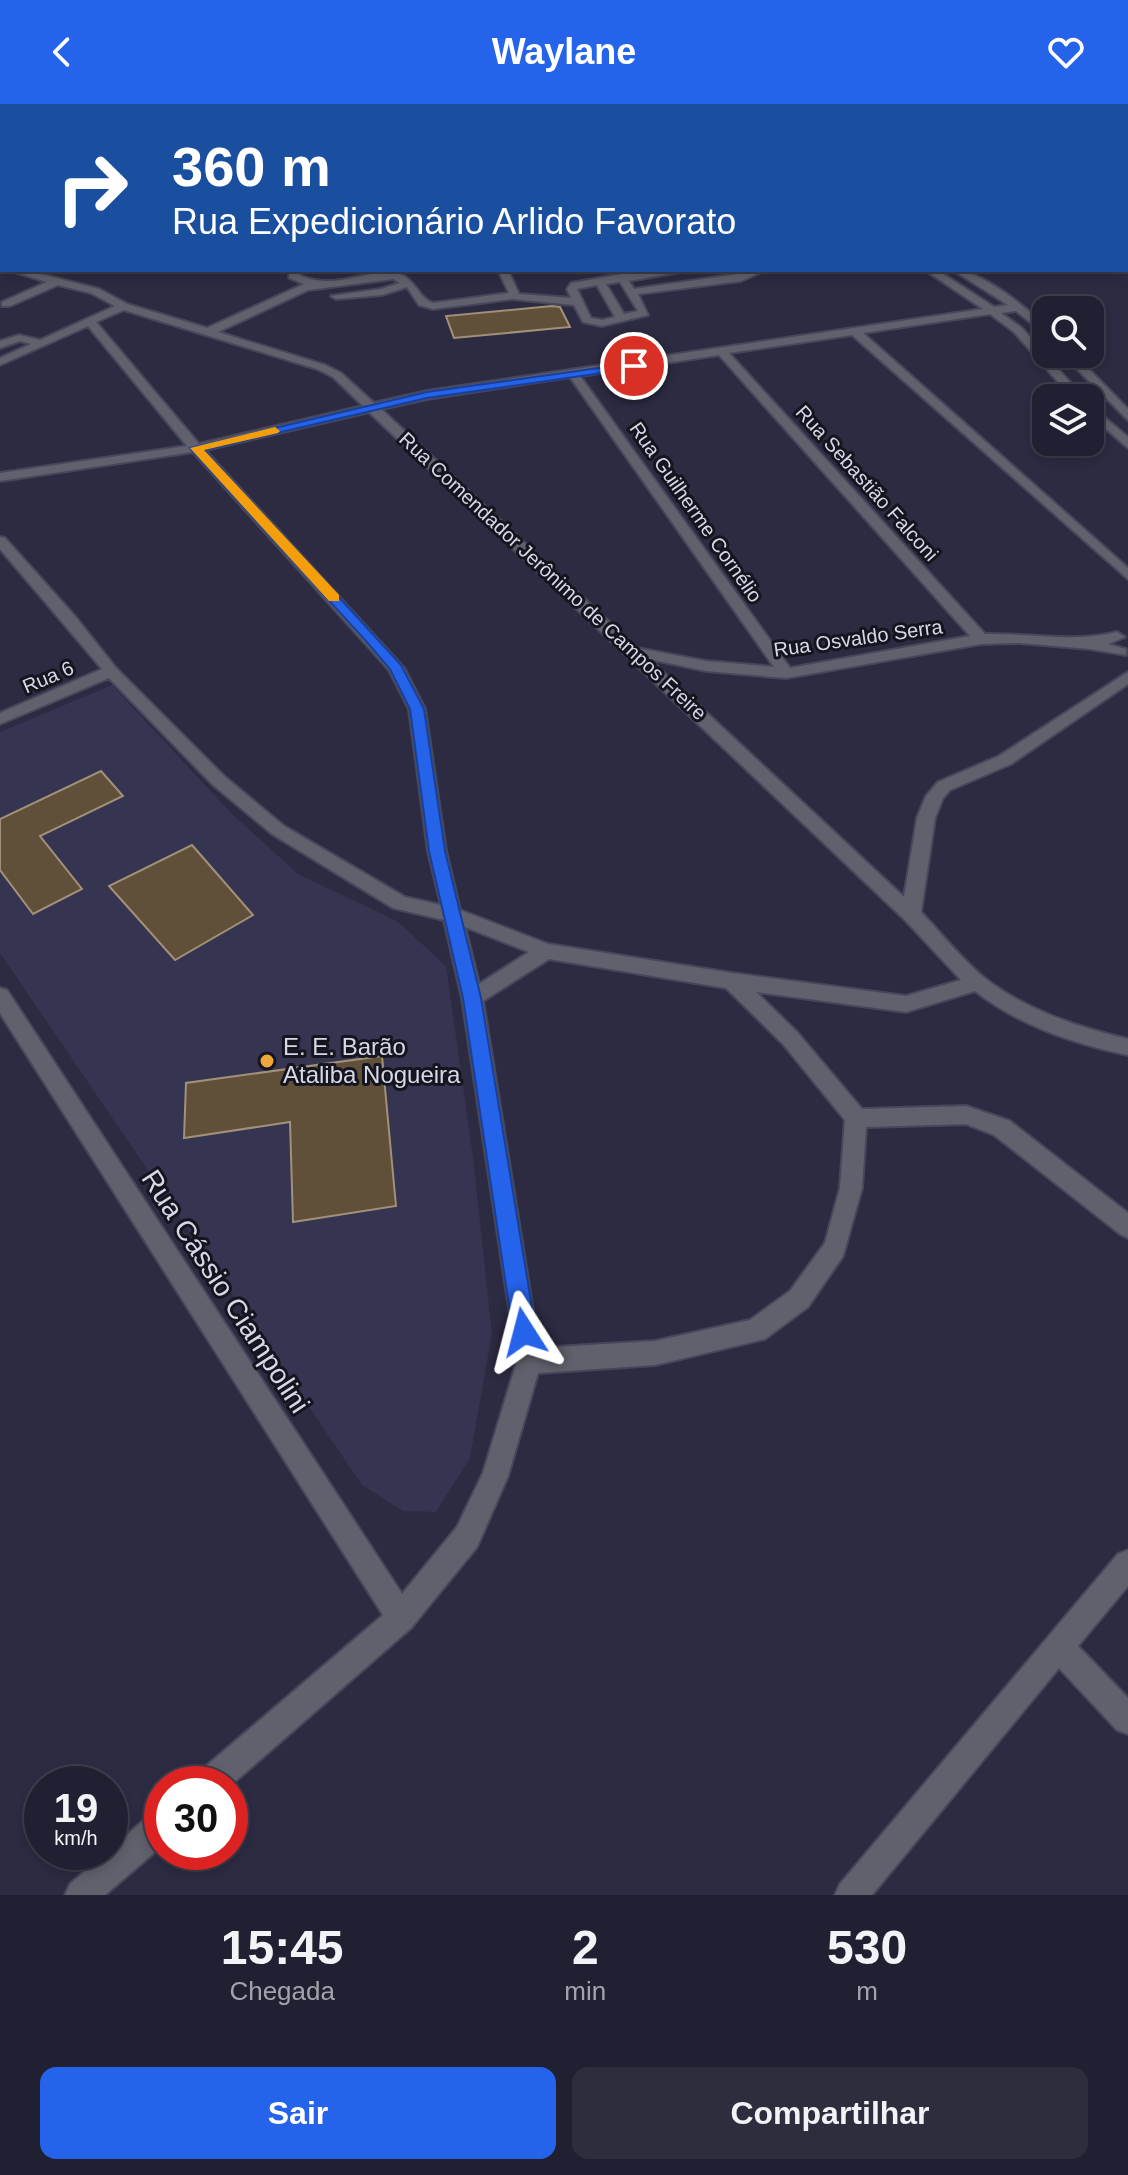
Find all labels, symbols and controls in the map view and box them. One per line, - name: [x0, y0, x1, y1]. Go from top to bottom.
- icon: back: [40, 30, 84, 74]
- icon: heart: [1044, 30, 1088, 74]
- text: Waylane: [492, 31, 636, 72]
- text: 360 m: [172, 135, 331, 198]
- icon: right: [40, 136, 144, 240]
- text: Rua Expedicionário Arlido Favorato: [172, 201, 736, 242]
- map controls: [1032, 296, 1104, 456]
- button: search: [1032, 296, 1104, 368]
- pin: [600, 332, 668, 400]
- icon: arrive: [612, 344, 656, 388]
- button: layers: [1032, 384, 1104, 456]
- street label: Rua Sebastião Falconi: [791, 401, 943, 565]
- street label: Rua Guilherme Cornélio: [625, 418, 767, 606]
- street label: Rua Comendador Jerônimo de Campos Freire: [395, 428, 711, 724]
- street label: Rua Osvaldo Serra: [772, 615, 945, 661]
- street label: Rua 6: [19, 656, 77, 698]
- place label: E. E. Barão Ataliba Nogueira: [283, 1033, 461, 1088]
- marker: E. E. Barão Ataliba Nogueira: [258, 1052, 276, 1070]
- street label: Rua Cássio Ciampolini: [135, 1164, 316, 1418]
- position arrow: [482, 1290, 566, 1374]
- speed limit sign: 30: [144, 1766, 248, 1870]
- text: 19: [54, 1786, 98, 1830]
- text: km/h: [54, 1827, 98, 1849]
- text: 15:45: [221, 1921, 344, 1974]
- text: 2: [572, 1921, 599, 1974]
- text: 530: [827, 1921, 907, 1974]
- text: Chegada: [229, 1976, 335, 2006]
- text: min: [564, 1976, 606, 2006]
- text: m: [856, 1976, 878, 2006]
- button: Sair: [40, 2067, 556, 2159]
- button: Compartilhar: [572, 2067, 1088, 2159]

